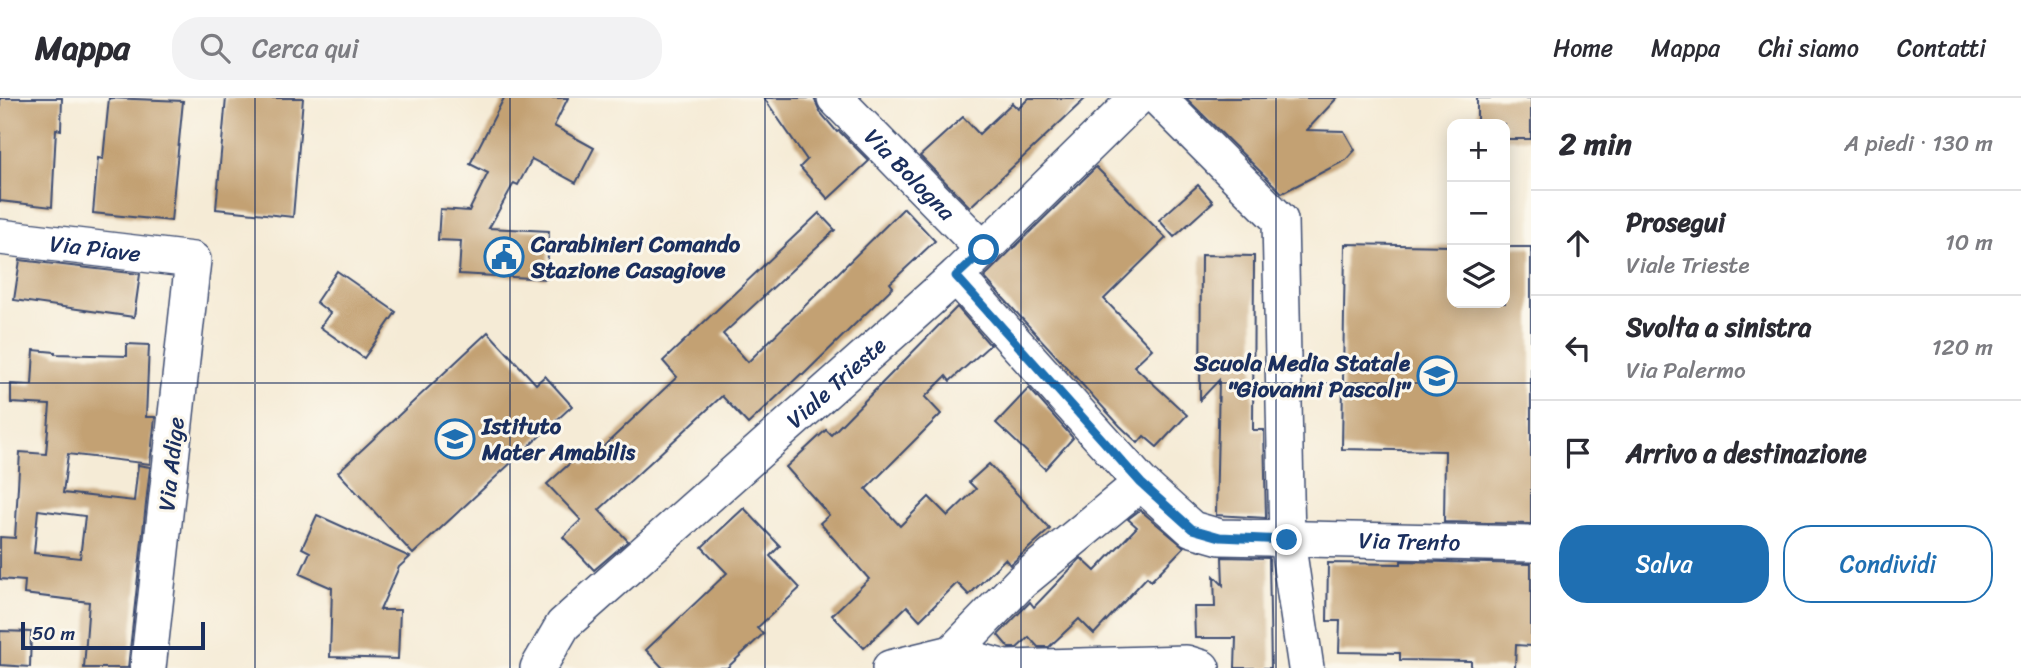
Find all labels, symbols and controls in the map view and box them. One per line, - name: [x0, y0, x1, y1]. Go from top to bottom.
- search box: [172, 17, 662, 80]
- text: Mappa: [35, 19, 130, 77]
- text: Cerca qui: [252, 25, 359, 71]
- text: Home: [1553, 27, 1613, 69]
- text: Mappa: [1651, 27, 1720, 69]
- text: Chi siamo: [1758, 27, 1859, 69]
- text: Contatti: [1897, 27, 1986, 69]
- icon: search: [196, 29, 234, 67]
- text: 2 min: [1559, 117, 1632, 171]
- street label: Via Bologna: [854, 118, 966, 231]
- map controls: [1447, 119, 1510, 308]
- button: +: [1447, 119, 1510, 182]
- text: A piedi · 130 m: [1844, 123, 1993, 164]
- button: −: [1447, 182, 1510, 245]
- text: Prosegui: [1626, 199, 1725, 245]
- text: 10 m: [1945, 222, 1993, 263]
- street label: Via Piave: [47, 223, 143, 275]
- place label: Carabinieri Comando Stazione Casagiove: [530, 224, 741, 291]
- icon: ahead: [1559, 224, 1597, 262]
- route start: [968, 234, 999, 265]
- public building icon: Carabinieri Comando Stazione Casagiove: [483, 236, 525, 278]
- button: layers: [1447, 245, 1510, 308]
- text: Viale Trieste: [1626, 245, 1750, 286]
- text: Svolta a sinistra: [1626, 304, 1811, 350]
- street label: Viale Trieste: [777, 326, 896, 439]
- text: 120 m: [1932, 327, 1993, 368]
- icon: left: [1559, 329, 1597, 367]
- place label: Scuola Media Statale "Giovanni Pascoli": [1193, 343, 1413, 410]
- text: Via Palermo: [1626, 350, 1746, 391]
- school or university icon: Scuola Media Statale "Giovanni Pascoli": [1416, 355, 1458, 397]
- place label: Istituto Mater Amabilis: [481, 406, 636, 473]
- street label: Via Adige: [146, 415, 197, 513]
- school or university icon: Istituto Mater Amabilis: [434, 418, 476, 460]
- text: Arrivo a destinazione: [1626, 430, 1867, 476]
- icon: arrive: [1559, 434, 1597, 472]
- street label: Via Trento: [1358, 520, 1461, 563]
- route end: [1271, 524, 1302, 555]
- button: Salva: [1559, 525, 1769, 603]
- button: Condividi: [1783, 525, 1993, 603]
- text: 50 m: [32, 617, 75, 650]
- scale bar: [21, 619, 205, 651]

